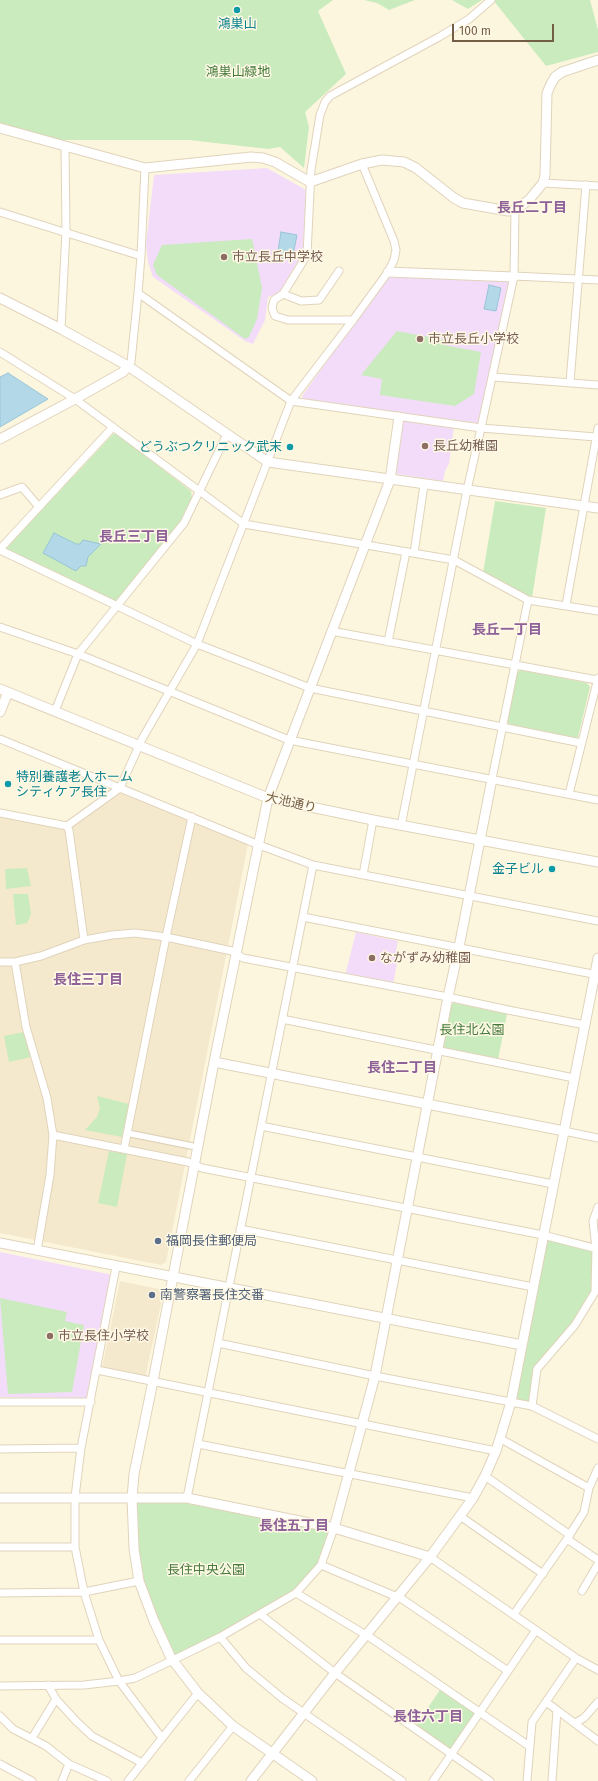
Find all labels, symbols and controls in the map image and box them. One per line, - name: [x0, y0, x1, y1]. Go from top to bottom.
- marker: 鴻巣山: [232, 5, 242, 15]
- place label: 鴻巣山: [218, 16, 256, 32]
- scale bar: [454, 16, 556, 42]
- text: 100 m: [459, 24, 491, 38]
- park label: 鴻巣山緑地: [206, 64, 270, 80]
- district label: 長丘二丁目: [497, 200, 567, 216]
- place label: 市立長丘中学校: [232, 249, 323, 265]
- marker: 市立長丘中学校: [219, 252, 229, 262]
- place label: 市立長丘小学校: [428, 331, 519, 347]
- marker: 市立長丘小学校: [415, 334, 425, 344]
- place label: 長丘幼稚園: [433, 438, 498, 454]
- place label: どうぶつクリニック武末: [139, 439, 282, 455]
- marker: 長丘幼稚園: [420, 441, 430, 451]
- marker: どうぶつクリニック武末: [285, 442, 295, 452]
- district label: 長丘三丁目: [99, 529, 169, 545]
- district label: 長丘一丁目: [472, 622, 542, 638]
- place label: 特別養護老人ホーム シティケア長住: [16, 769, 133, 800]
- marker: 特別養護老人ホーム シティケア長住: [3, 779, 13, 789]
- street label: 大池通り: [264, 790, 318, 816]
- place label: 金子ビル: [492, 861, 544, 877]
- marker: 金子ビル: [547, 864, 557, 874]
- place label: ながずみ幼稚園: [380, 950, 471, 966]
- marker: ながずみ幼稚園: [367, 953, 377, 963]
- district label: 長住三丁目: [53, 972, 123, 988]
- park label: 長住北公園: [440, 1022, 504, 1038]
- district label: 長住二丁目: [367, 1060, 437, 1076]
- place label: 福岡長住郵便局: [166, 1233, 257, 1249]
- marker: 福岡長住郵便局: [153, 1236, 163, 1246]
- place label: 南警察署長住交番: [160, 1287, 264, 1303]
- marker: 南警察署長住交番: [147, 1290, 157, 1300]
- place label: 市立長住小学校: [58, 1328, 149, 1344]
- marker: 市立長住小学校: [45, 1331, 55, 1341]
- district label: 長住五丁目: [259, 1518, 329, 1534]
- park label: 長住中央公園: [167, 1562, 245, 1578]
- district label: 長住六丁目: [393, 1709, 463, 1725]

